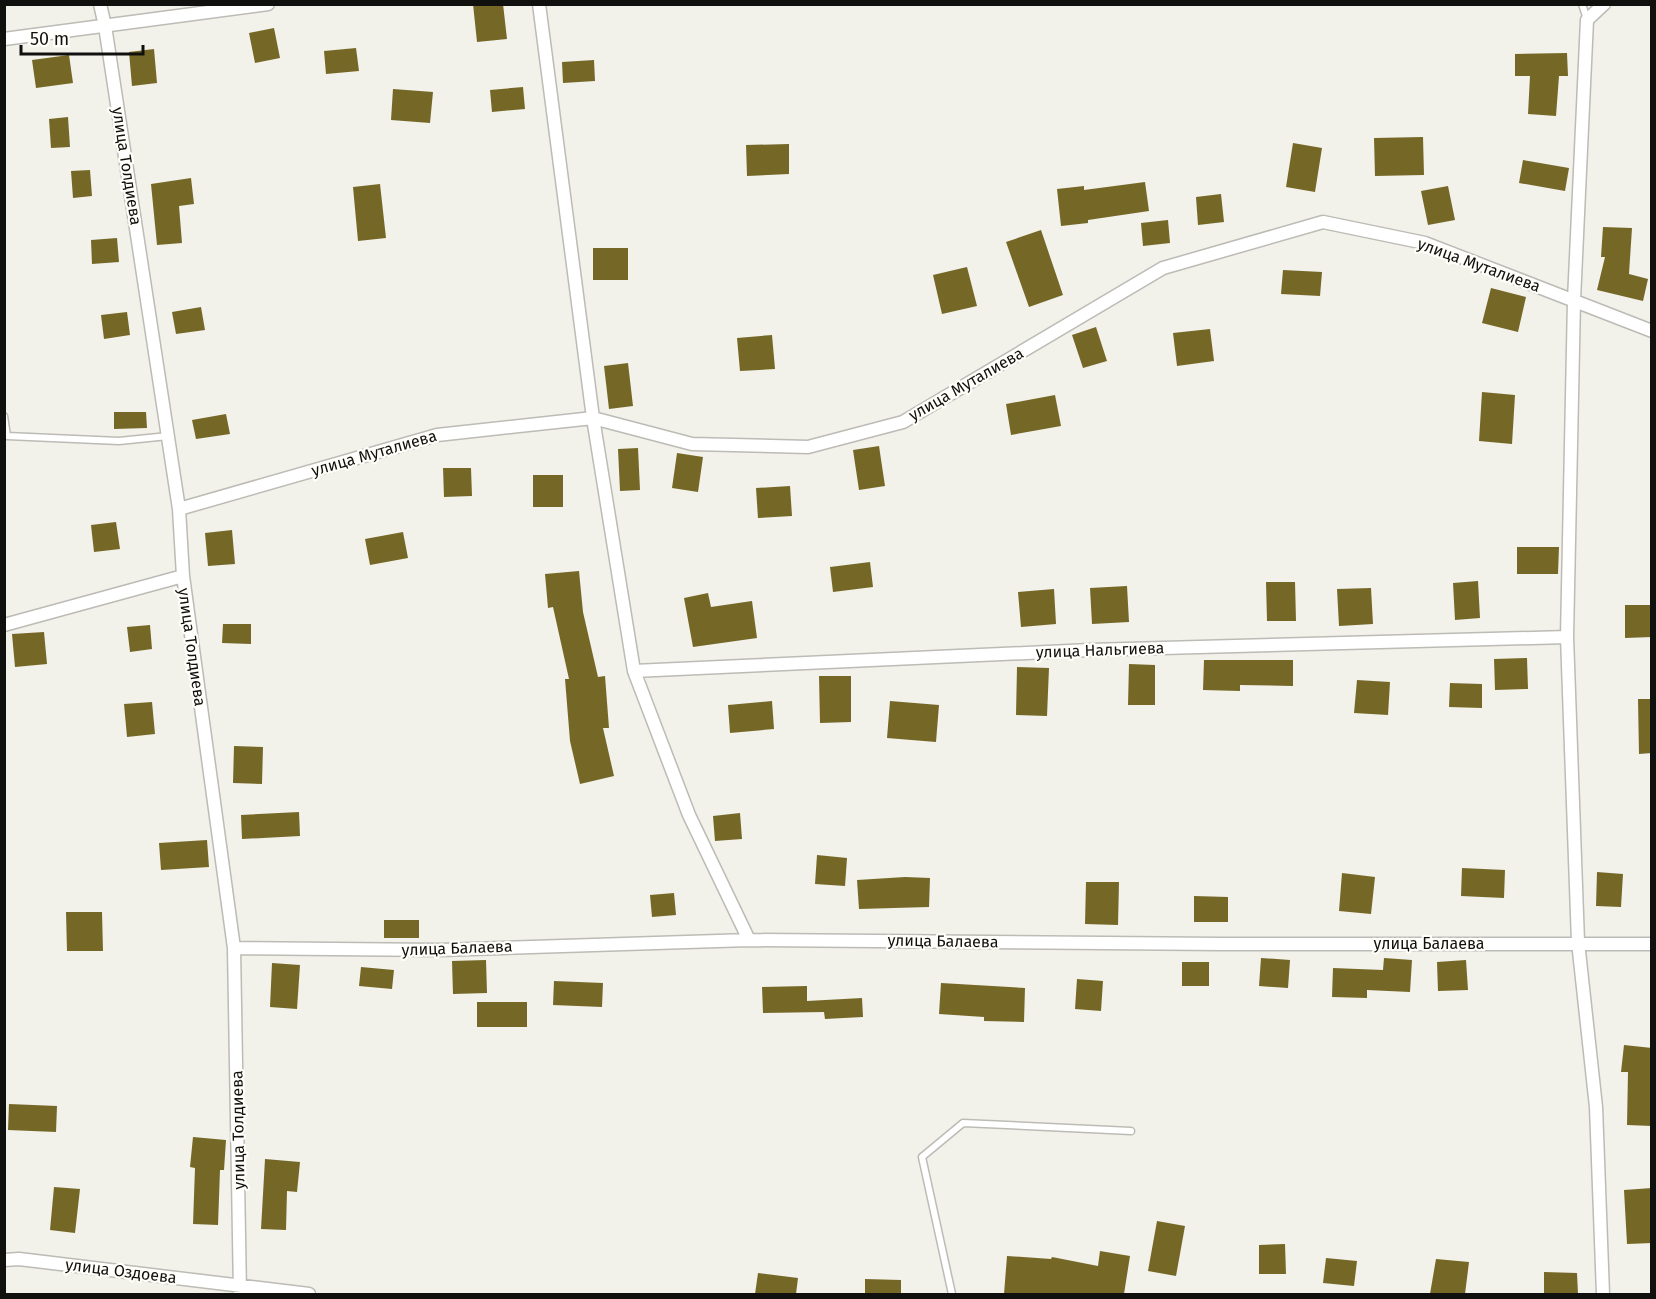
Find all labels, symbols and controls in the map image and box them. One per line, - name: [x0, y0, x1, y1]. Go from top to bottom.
- scale bar: [21, 18, 142, 56]
- text: 50 m: [30, 28, 69, 50]
- street label: улица Толдиева: [108, 106, 146, 226]
- street label: улица Муталиева: [1415, 234, 1543, 296]
- street label: улица Муталиева: [905, 343, 1027, 425]
- street label: улица Муталиева: [309, 426, 439, 480]
- street label: улица Толдиева: [174, 587, 210, 707]
- street label: улица Нальгиева: [1035, 638, 1165, 662]
- street label: улица Балаева: [887, 931, 999, 951]
- street label: улица Балаева: [1374, 934, 1485, 953]
- street label: улица Балаева: [401, 937, 513, 959]
- street label: улица Толдиева: [227, 1070, 249, 1190]
- street label: улица Оздоева: [64, 1255, 178, 1287]

